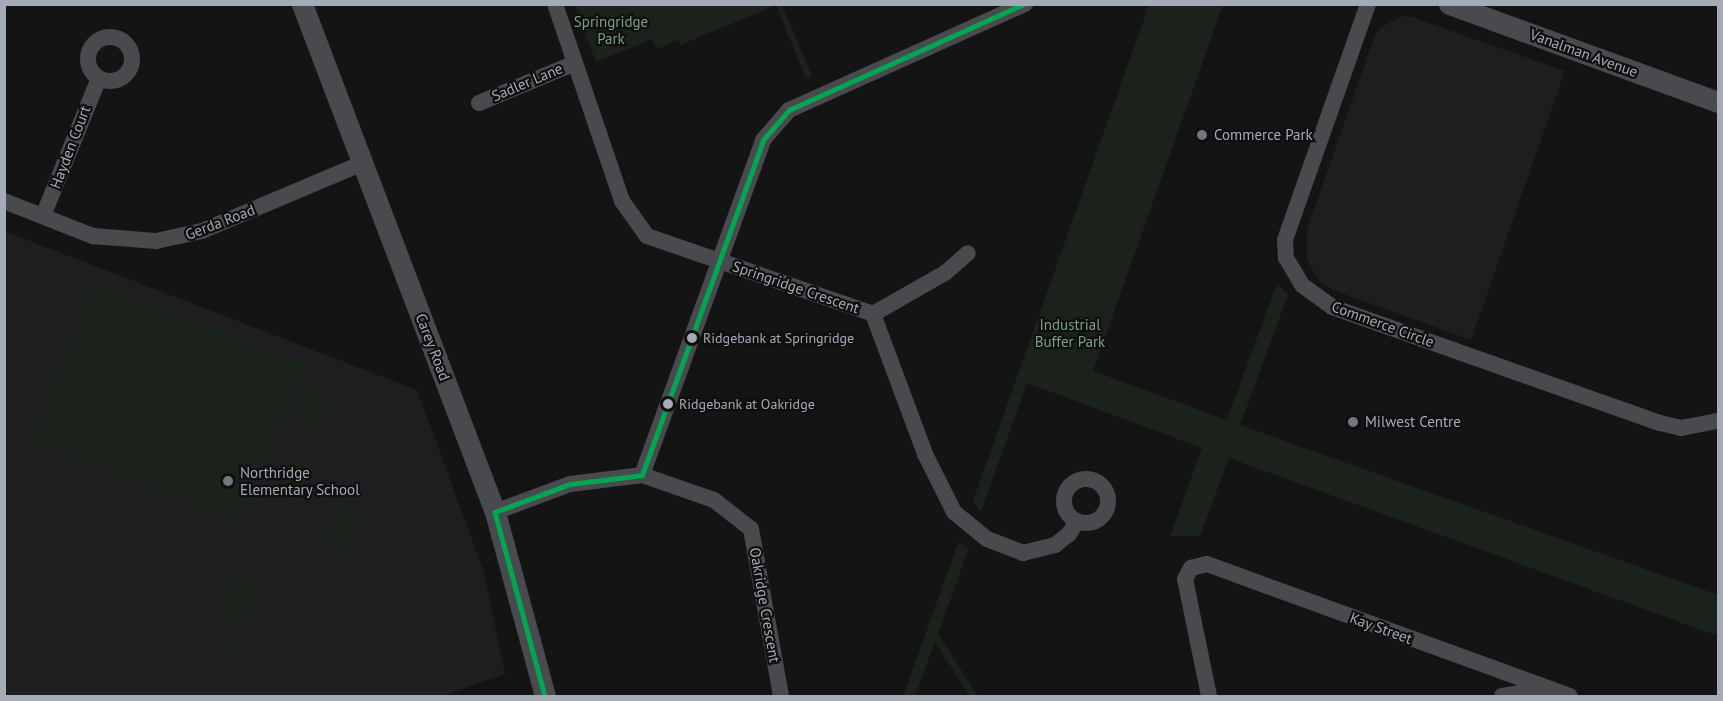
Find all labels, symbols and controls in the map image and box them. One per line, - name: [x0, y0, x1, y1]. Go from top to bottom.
- park label: Springridge Park: [574, 12, 648, 47]
- street label: Vanalman Avenue: [1527, 25, 1641, 81]
- street label: Sadler Lane: [489, 59, 565, 105]
- street label: Hayden Court: [46, 103, 94, 191]
- place label: Commerce Park: [1214, 126, 1313, 144]
- marker: Commerce Park: [1195, 128, 1209, 142]
- street label: Gerda Road: [183, 200, 257, 244]
- street label: Springridge Crescent: [730, 257, 862, 317]
- street label: Commerce Circle: [1329, 297, 1437, 351]
- street label: Carey Road: [412, 311, 454, 383]
- park label: Industrial Buffer Park: [1035, 315, 1105, 350]
- place label: Ridgebank at Springridge: [703, 330, 855, 346]
- marker: Ridgebank at Springridge: [686, 332, 698, 344]
- place label: Ridgebank at Oakridge: [679, 396, 815, 412]
- marker: Ridgebank at Oakridge: [662, 398, 674, 410]
- place label: Milwest Centre: [1365, 413, 1461, 431]
- marker: Milwest Centre: [1346, 415, 1360, 429]
- place label: Northridge Elementary School: [240, 463, 360, 498]
- marker: Northridge Elementary School: [221, 474, 235, 488]
- street label: Oakridge Crescent: [746, 546, 784, 664]
- street label: Kay Street: [1347, 608, 1415, 648]

